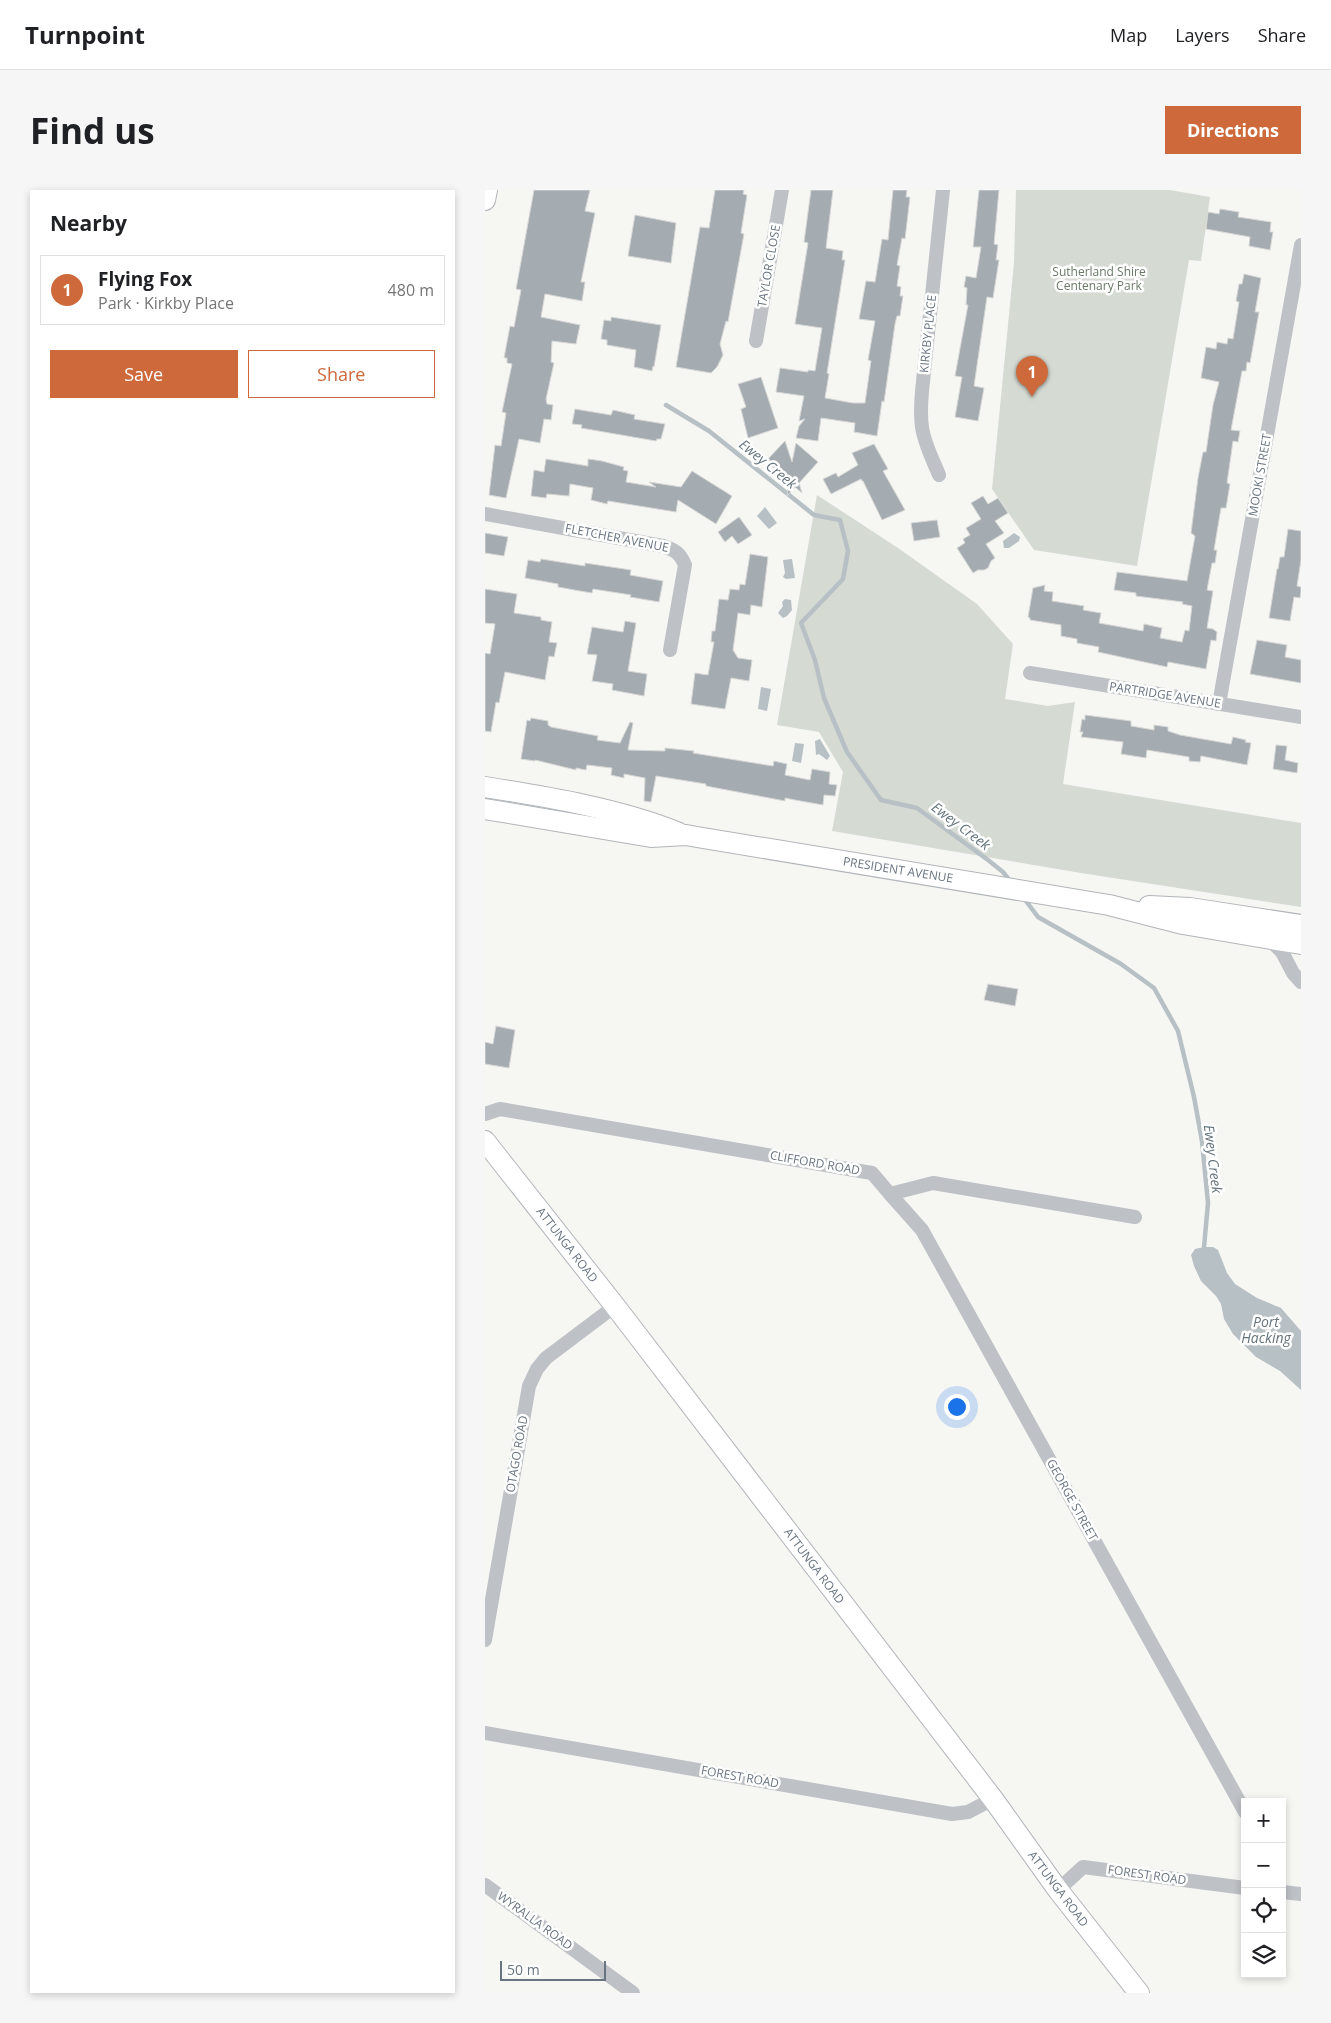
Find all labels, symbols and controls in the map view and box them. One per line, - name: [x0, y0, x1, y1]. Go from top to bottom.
- text: Turnpoint: [25, 18, 145, 51]
- text: Map: [1110, 23, 1147, 47]
- text: Layers: [1175, 23, 1230, 47]
- text: Share: [1258, 23, 1306, 47]
- button: Directions: [1165, 106, 1301, 154]
- text: Find us: [30, 107, 155, 154]
- text: Nearby: [50, 209, 127, 237]
- street label: TAYLOR CLOSE: [753, 223, 784, 308]
- park label: Sutherland Shire Centenary Park: [1052, 263, 1146, 294]
- text: Flying Fox: [98, 266, 192, 292]
- text: 1: [62, 279, 72, 301]
- text: 480 m: [388, 279, 434, 301]
- text: Park · Kirkby Place: [98, 292, 234, 314]
- street label: KIRKBY PLACE: [915, 294, 940, 374]
- button: Save: [50, 350, 238, 398]
- button: Share: [248, 350, 435, 398]
- pin: 1: [1016, 356, 1048, 397]
- street label: MOOKI STREET: [1244, 432, 1275, 518]
- water label: Ewey Creek: [736, 435, 802, 493]
- street label: FLETCHER AVENUE: [564, 519, 670, 556]
- street label: PARTRIDGE AVENUE: [1108, 677, 1222, 712]
- water label: Ewey Creek: [928, 797, 995, 855]
- street label: PRESIDENT AVENUE: [842, 852, 954, 887]
- water label: Ewey Creek: [1200, 1124, 1227, 1195]
- street label: CLIFFORD ROAD: [769, 1146, 861, 1179]
- street label: ATTUNGA ROAD: [533, 1204, 602, 1286]
- water label: Port Hacking: [1241, 1312, 1291, 1347]
- your location: [944, 1394, 970, 1420]
- street label: OTAGO ROAD: [501, 1414, 532, 1494]
- street label: GEORGE STREET: [1043, 1456, 1102, 1544]
- street label: ATTUNGA ROAD: [780, 1524, 849, 1607]
- street label: FOREST ROAD: [700, 1761, 780, 1792]
- map controls: [1241, 1798, 1286, 1978]
- button: +: [1241, 1798, 1286, 1843]
- button: −: [1241, 1843, 1286, 1888]
- street label: ATTUNGA ROAD: [1024, 1847, 1093, 1930]
- street label: FOREST ROAD: [1107, 1861, 1187, 1888]
- street label: WYRALLA ROAD: [494, 1888, 576, 1954]
- button: locate: [1241, 1888, 1286, 1933]
- button: layers: [1241, 1933, 1286, 1978]
- scale bar: [500, 1958, 606, 1981]
- text: 50 m: [507, 1960, 540, 1979]

